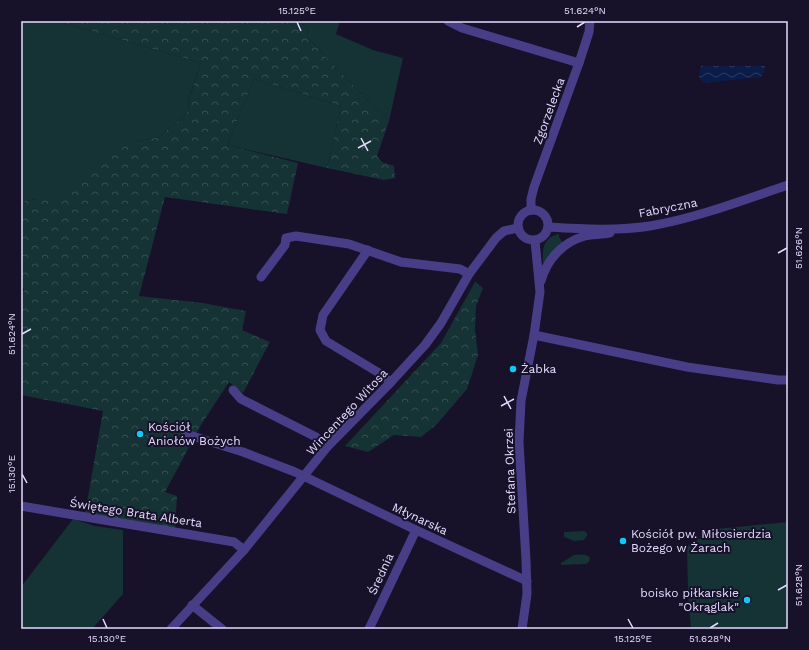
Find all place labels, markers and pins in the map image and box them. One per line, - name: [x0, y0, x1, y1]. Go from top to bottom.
- place label: Żabka: [521, 362, 557, 376]
- marker: Żabka: [508, 364, 518, 374]
- place label: Kościół Aniołów Bożych: [148, 420, 241, 448]
- marker: Kościół Aniołów Bożych: [135, 429, 145, 439]
- place label: Kościół pw. Miłosierdzia Bożego w Żarach: [631, 527, 772, 555]
- marker: Kościół pw. Miłosierdzia Bożego w Żarach: [618, 536, 628, 546]
- place label: boisko piłkarskie "Okrąglak": [640, 586, 739, 614]
- marker: boisko piłkarskie "Okrąglak": [742, 595, 752, 605]

